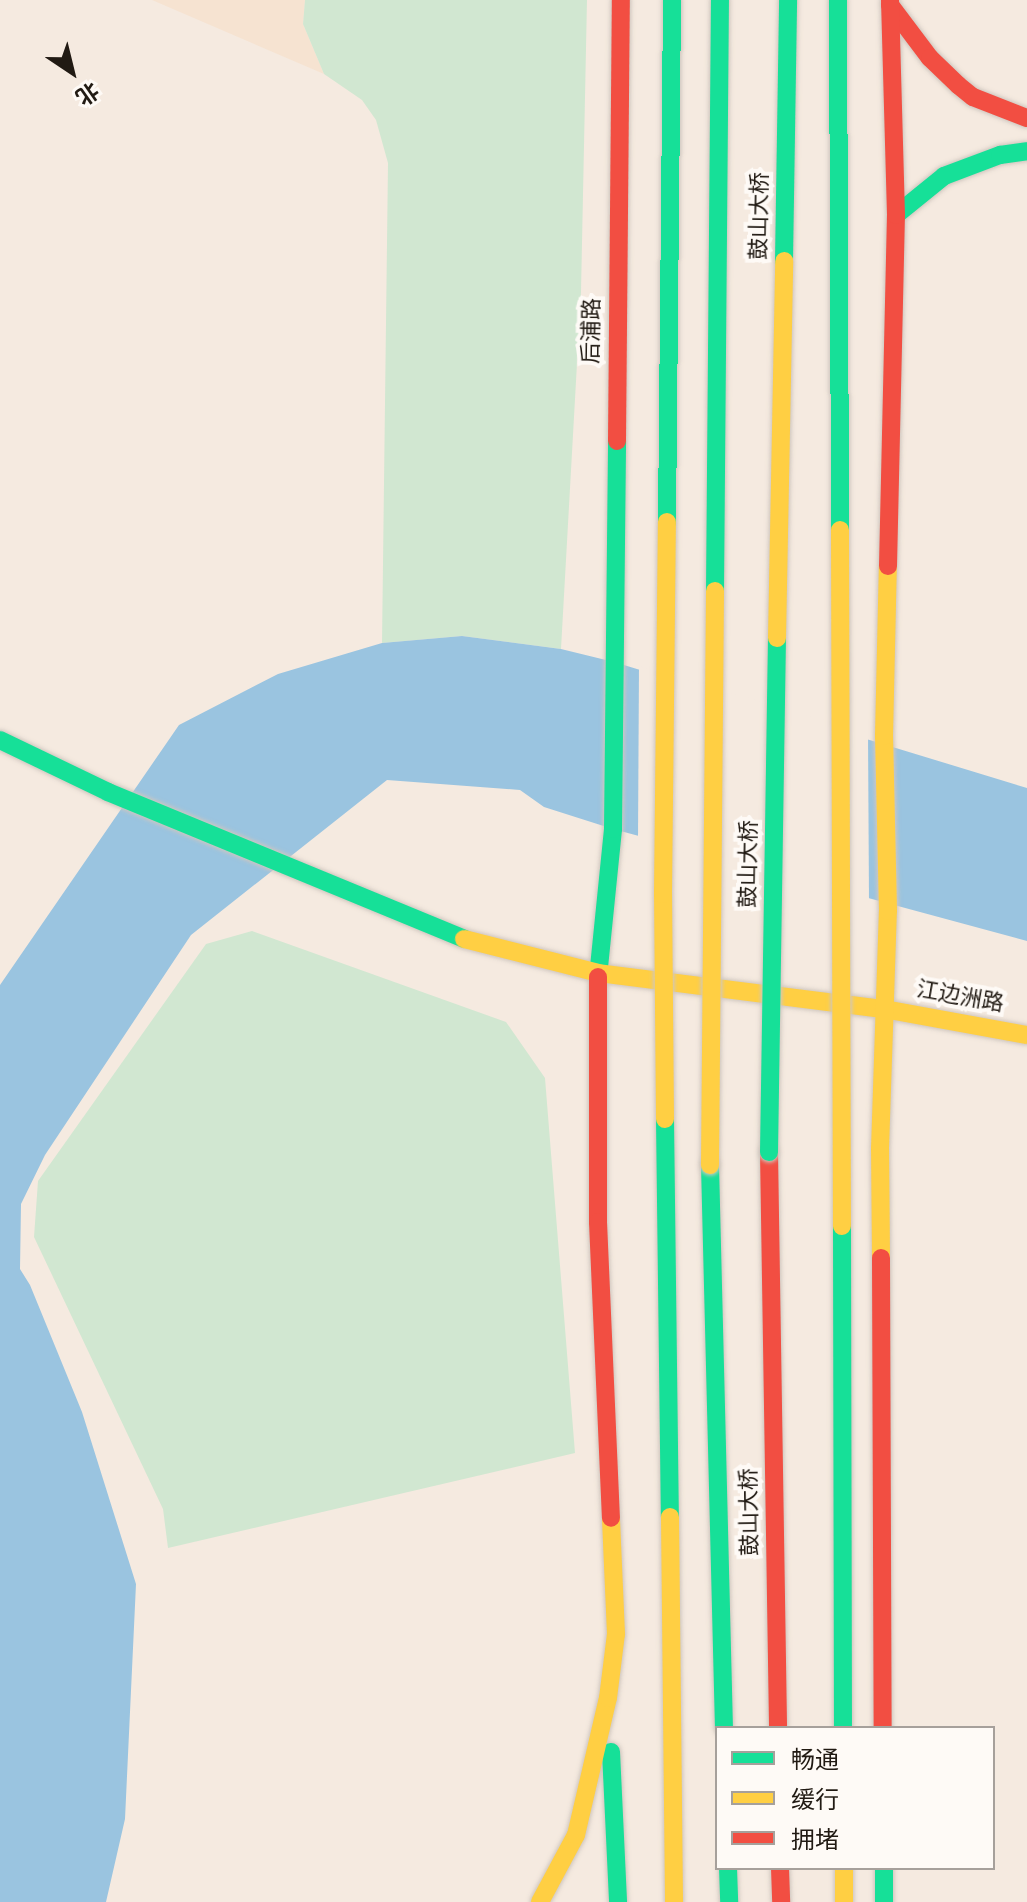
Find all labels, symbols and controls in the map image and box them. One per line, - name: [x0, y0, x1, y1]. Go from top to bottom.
- north arrow: [32, 32, 112, 112]
- text: 北: [69, 75, 103, 109]
- street label: 鼓山大桥: [747, 172, 775, 260]
- street label: 后浦路: [579, 298, 607, 364]
- street label: 鼓山大桥: [736, 820, 764, 908]
- street label: 江边洲路: [914, 977, 1006, 1019]
- street label: 鼓山大桥: [737, 1468, 765, 1556]
- legend: [715, 1726, 995, 1870]
- text: 畅通: [791, 1747, 839, 1777]
- text: 缓行: [791, 1787, 839, 1817]
- text: 拥堵: [791, 1827, 839, 1857]

